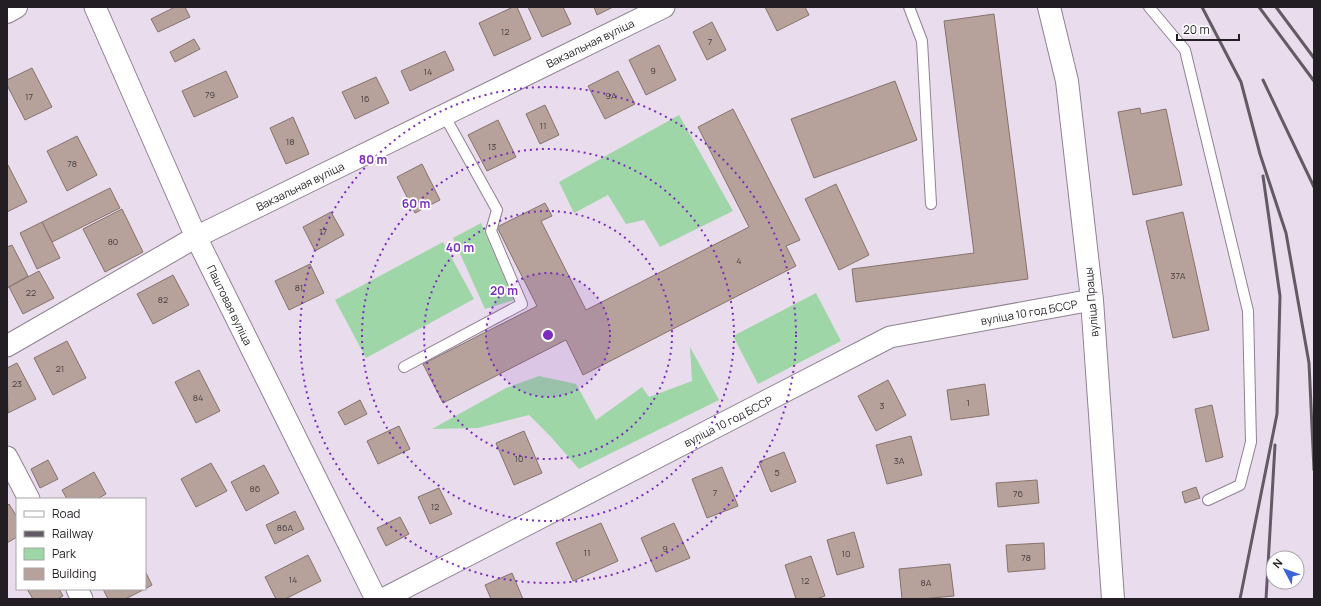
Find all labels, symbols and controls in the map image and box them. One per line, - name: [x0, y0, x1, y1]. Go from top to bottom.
- street label: Вакзальная вуліца: [543, 15, 637, 71]
- scale bar: [1177, 16, 1239, 42]
- text: 20 m: [1183, 21, 1210, 38]
- house number: 12: [501, 25, 509, 38]
- house number: 7: [708, 35, 713, 48]
- house number: 9: [650, 64, 656, 77]
- house number: 14: [424, 65, 432, 78]
- house number: 79: [205, 88, 215, 101]
- house number: 9А: [605, 89, 617, 102]
- house number: 17: [25, 90, 33, 103]
- house number: 16: [360, 92, 370, 105]
- house number: 11: [539, 119, 547, 132]
- house number: 18: [286, 135, 294, 148]
- house number: 13: [488, 140, 496, 153]
- text: 80 m: [359, 151, 387, 168]
- house number: 78: [67, 157, 77, 170]
- street label: Вакзальная вуліца: [253, 158, 347, 214]
- text: 60 m: [402, 195, 430, 212]
- house number: 17: [319, 225, 327, 238]
- house number: 80: [108, 235, 118, 248]
- text: 40 m: [446, 239, 474, 256]
- house number: 4: [736, 254, 742, 267]
- street label: Паштовая вуліца: [204, 262, 256, 348]
- street label: вуліца Працы: [1080, 267, 1102, 337]
- house number: 37А: [1171, 269, 1186, 282]
- house number: 81: [295, 281, 303, 294]
- text: 20 m: [490, 282, 518, 299]
- house number: 22: [26, 286, 36, 299]
- house number: 82: [158, 293, 168, 306]
- street label: вуліца 10 год БССР: [979, 296, 1079, 328]
- centre of rings: [541, 328, 555, 342]
- house number: 21: [56, 362, 64, 375]
- house number: 23: [12, 377, 22, 390]
- house number: 84: [193, 391, 203, 404]
- street label: вуліца 10 год БССР: [681, 392, 775, 450]
- house number: 1: [966, 396, 970, 409]
- house number: 3: [880, 399, 885, 412]
- house number: 10: [515, 452, 524, 465]
- house number: 3А: [894, 454, 905, 467]
- house number: 5: [774, 466, 780, 479]
- house number: 86: [250, 482, 261, 495]
- house number: 7: [713, 486, 718, 499]
- house number: 76: [1013, 487, 1023, 500]
- legend: [16, 498, 146, 590]
- house number: 12: [431, 500, 439, 513]
- text: Road: [52, 505, 80, 522]
- house number: 86А: [277, 521, 294, 534]
- text: Railway: [52, 525, 94, 542]
- house number: 9: [662, 542, 668, 555]
- text: Park: [52, 545, 77, 562]
- house number: 11: [583, 546, 591, 559]
- house number: 10: [842, 547, 851, 560]
- north arrow: [1265, 550, 1305, 590]
- house number: 78: [1021, 551, 1031, 564]
- text: N: [1269, 555, 1285, 571]
- text: Building: [52, 565, 96, 582]
- house number: 14: [289, 573, 297, 586]
- house number: 12: [801, 574, 809, 587]
- house number: 8А: [921, 576, 932, 589]

